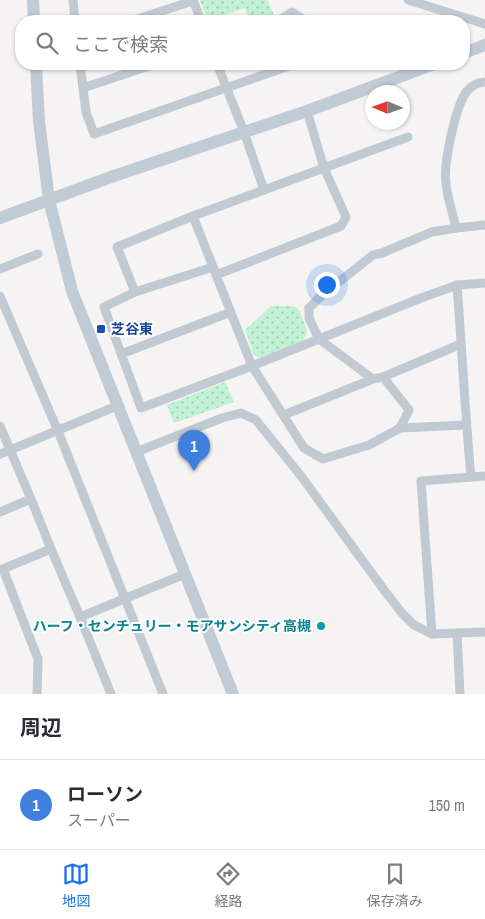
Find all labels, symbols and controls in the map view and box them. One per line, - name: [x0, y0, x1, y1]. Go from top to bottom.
- search box: [15, 15, 470, 70]
- icon: search: [33, 29, 61, 57]
- text: ここで検索: [73, 31, 168, 57]
- north arrow: [365, 85, 410, 130]
- your location: [314, 272, 340, 298]
- place label: 芝谷東: [111, 320, 153, 338]
- marker: 芝谷東: [95, 323, 107, 335]
- pin: 1: [178, 430, 210, 471]
- place label: ハーフ・センチュリー・モアサンシティ高槻: [33, 617, 311, 635]
- marker: ハーフ・センチュリー・モアサンシティ高槻: [315, 620, 327, 632]
- text: 周辺: [20, 713, 62, 742]
- text: ローソン: [67, 781, 143, 807]
- text: 1: [32, 794, 40, 816]
- text: 150 m: [429, 794, 465, 816]
- text: スーパー: [67, 809, 131, 831]
- tab: 地図: [62, 860, 90, 910]
- tab: 経路: [214, 860, 242, 910]
- tab: 保存済み: [367, 860, 423, 910]

